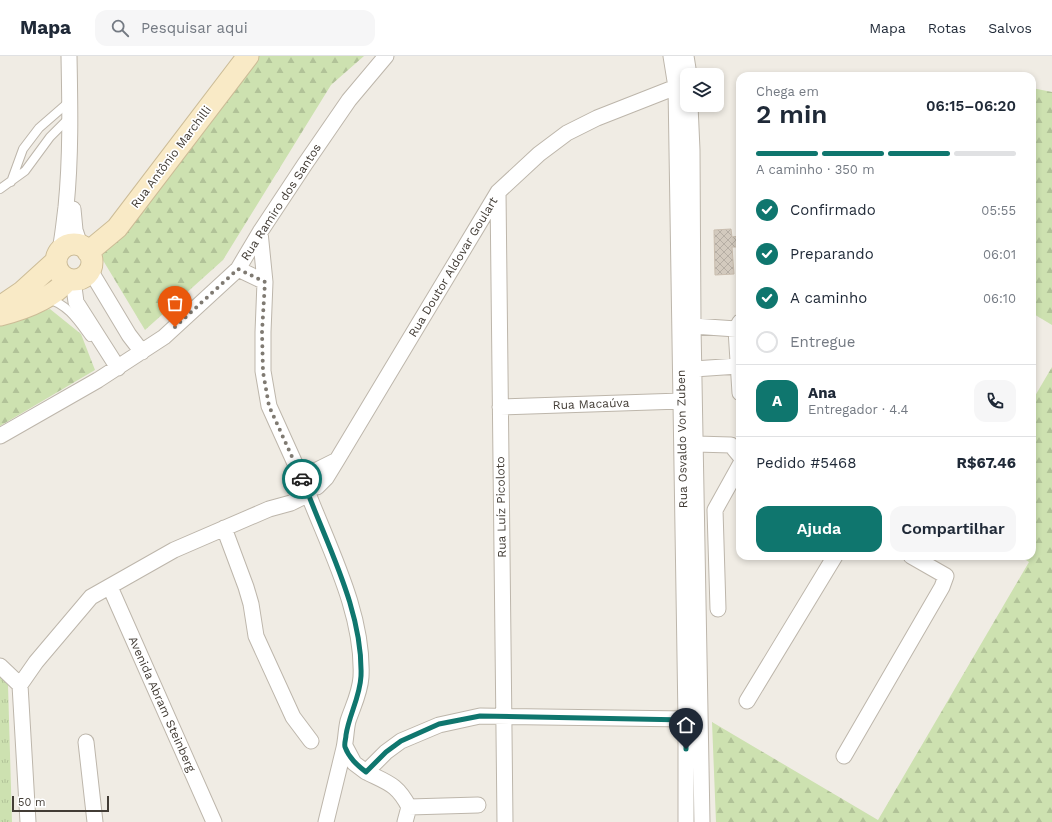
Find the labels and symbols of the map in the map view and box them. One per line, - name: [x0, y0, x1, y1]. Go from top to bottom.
- street label: Rua Antônio Marchilli: [128, 103, 214, 211]
- street label: Rua Ramiro dos Santos: [238, 141, 324, 263]
- street label: Rua Doutor Aldovar Goulart: [406, 194, 500, 340]
- pin: [158, 286, 192, 327]
- street label: Rua Osvaldo Von Zuben: [674, 370, 690, 508]
- street label: Rua Macaúva: [552, 396, 630, 412]
- street label: Rua Luíz Picoloto: [493, 456, 509, 558]
- courier: [282, 459, 322, 499]
- street label: Avenida Abram Steinberg: [126, 634, 199, 775]
- pin: [669, 708, 703, 749]
- scale bar: [12, 794, 109, 813]

